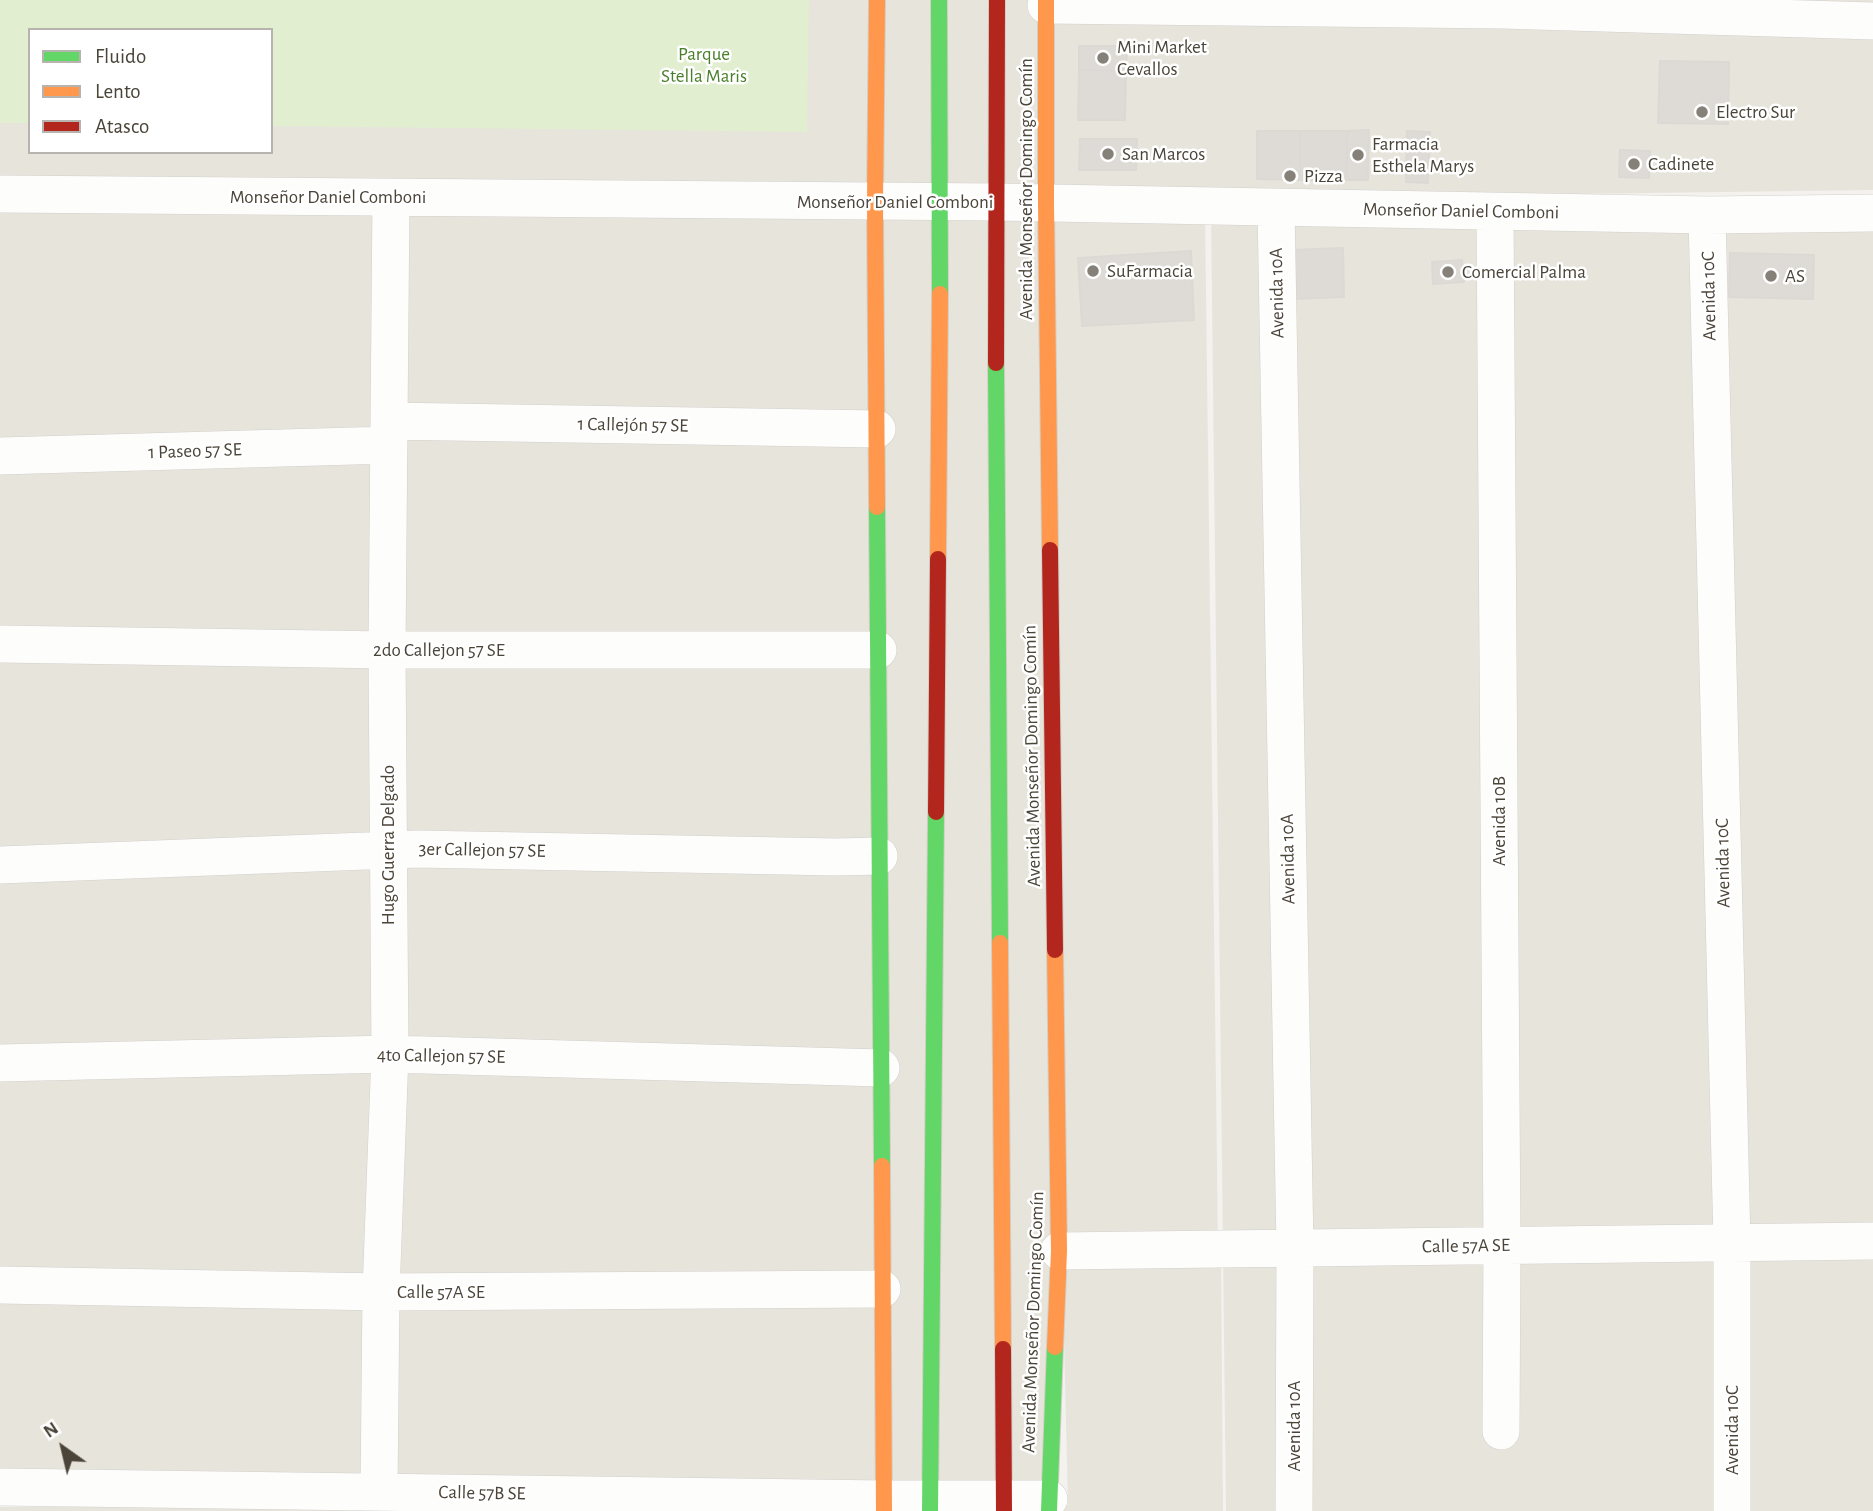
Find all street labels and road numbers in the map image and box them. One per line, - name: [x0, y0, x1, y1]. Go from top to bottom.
- street label: Avenida Monseñor Domingo Comín: [1015, 58, 1037, 320]
- street label: Monseñor Daniel Comboni: [230, 186, 426, 208]
- street label: Monseñor Daniel Comboni: [797, 191, 993, 213]
- street label: Monseñor Daniel Comboni: [1363, 198, 1559, 224]
- street label: Avenida 10A: [1265, 247, 1289, 339]
- street label: Avenida 10C: [1697, 251, 1721, 341]
- street label: 1 Callejón 57 SE: [577, 413, 689, 437]
- street label: 1 Paseo 57 SE: [148, 438, 242, 464]
- street label: Avenida Monseñor Domingo Comín: [1018, 625, 1046, 887]
- street label: 2do Callejon 57 SE: [373, 639, 505, 661]
- street label: Hugo Guerra Delgado: [377, 765, 399, 925]
- street label: Avenida 10B: [1488, 776, 1510, 866]
- street label: Avenida 10A: [1276, 813, 1300, 905]
- street label: Avenida 10C: [1711, 818, 1735, 908]
- street label: 3er Callejon 57 SE: [418, 837, 546, 863]
- street label: 4to Callejon 57 SE: [377, 1043, 505, 1069]
- street label: Avenida Monseñor Domingo Comín: [1017, 1191, 1049, 1453]
- street label: Calle 57A SE: [1422, 1234, 1510, 1258]
- street label: Calle 57A SE: [397, 1281, 485, 1303]
- street label: Avenida 10A: [1283, 1381, 1305, 1471]
- street label: Avenida 10C: [1721, 1385, 1743, 1475]
- street label: Calle 57B SE: [438, 1481, 526, 1505]

